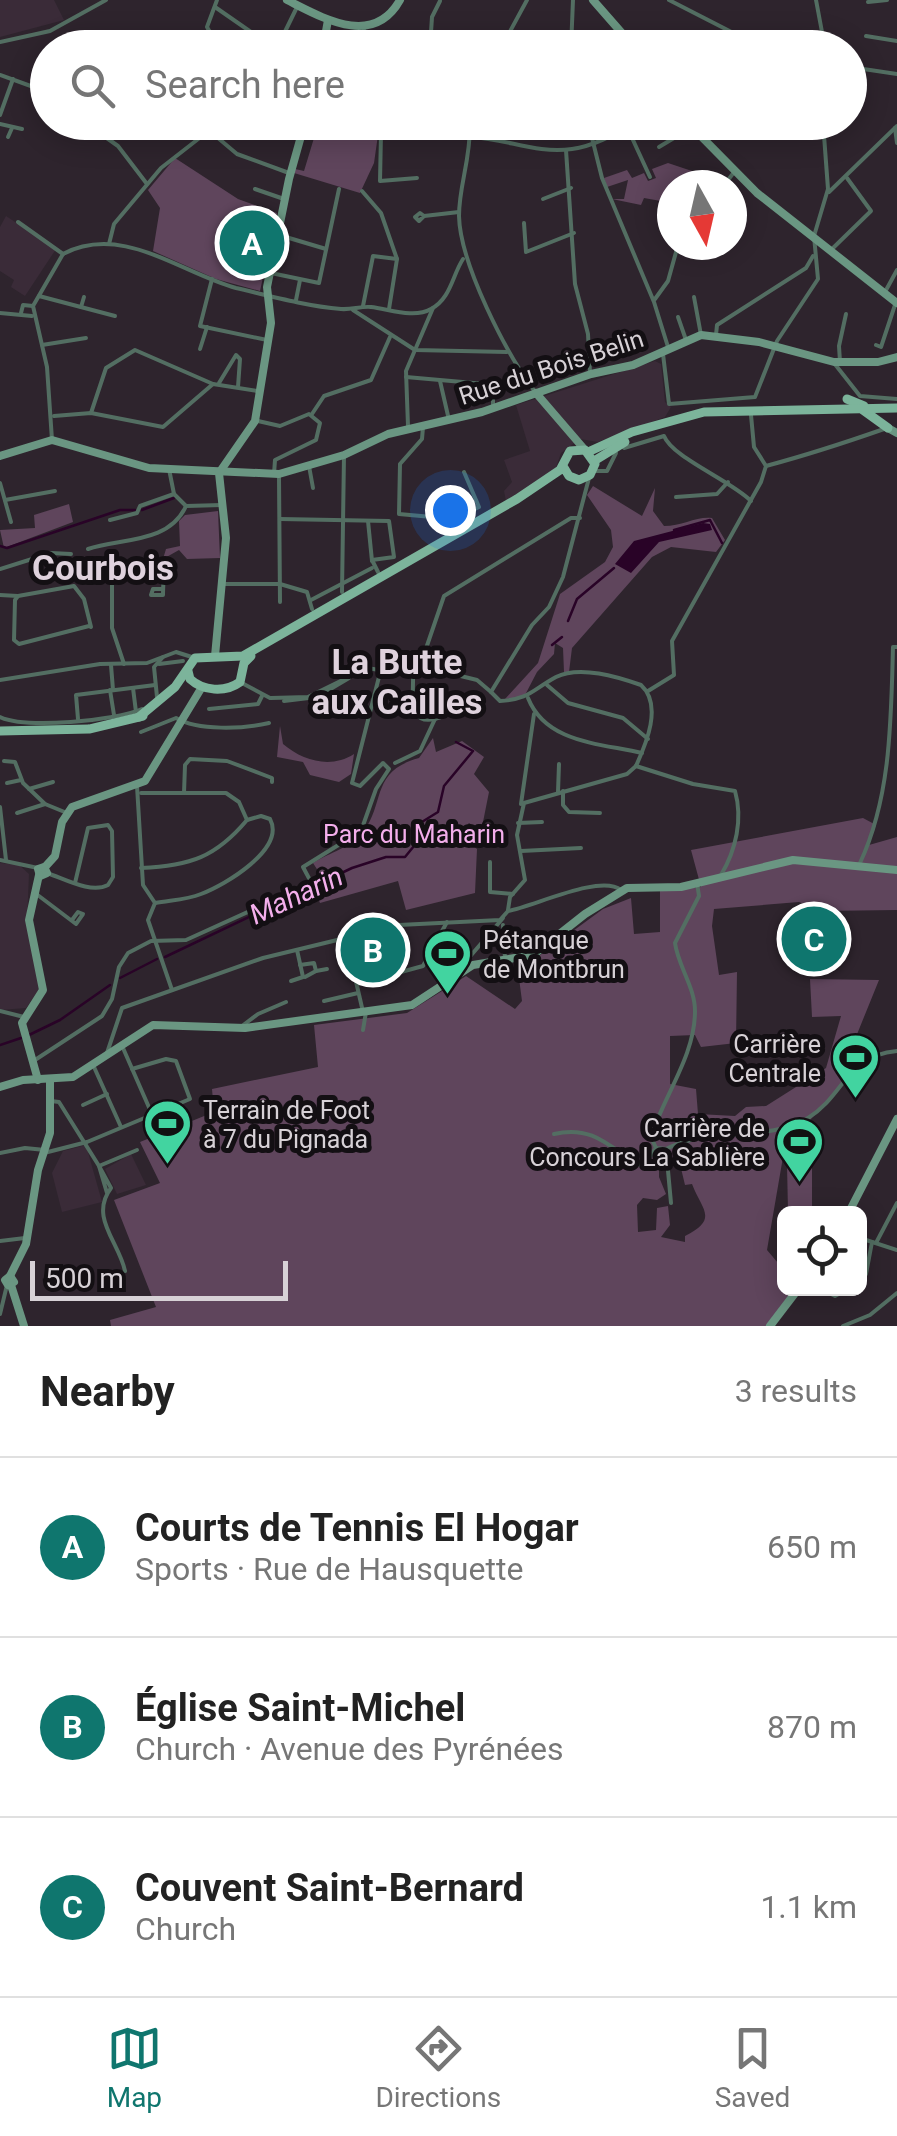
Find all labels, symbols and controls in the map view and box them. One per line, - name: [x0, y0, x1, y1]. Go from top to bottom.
- search box: [30, 30, 867, 140]
- icon: search: [65, 58, 120, 113]
- text: Search here: [145, 63, 345, 107]
- north arrow: [657, 170, 747, 260]
- pin: A: [220, 206, 284, 280]
- street label: Rue du Bois Belin: [455, 324, 647, 411]
- your location: [425, 485, 476, 536]
- district label: Courbois: [32, 548, 174, 589]
- district label: La Butte aux Cailles: [311, 642, 483, 723]
- park label: Parc du Maharin: [323, 820, 505, 849]
- water label: Maharin: [244, 860, 348, 931]
- pin: C: [782, 902, 846, 976]
- pin: B: [340, 912, 406, 988]
- place label: Pétanque de Montbrun: [483, 926, 625, 984]
- sports icon: Pétanque de Montbrun: [422, 928, 474, 996]
- place label: Carrière Centrale: [729, 1030, 821, 1088]
- sports icon: Carrière Centrale: [830, 1032, 882, 1100]
- place label: Terrain de Foot à 7 du Pignada: [203, 1096, 370, 1154]
- sports icon: Terrain de Foot à 7 du Pignada: [142, 1098, 194, 1166]
- place label: Carrière de Concours La Sablière: [529, 1114, 765, 1172]
- sports icon: Carrière de Concours La Sablière: [774, 1116, 826, 1184]
- map controls: [777, 1206, 867, 1296]
- button: locate: [777, 1206, 867, 1296]
- scale bar: [30, 1256, 288, 1300]
- text: 500 m: [45, 1262, 124, 1295]
- text: Nearby: [40, 1367, 175, 1416]
- text: 3 results: [735, 1372, 857, 1410]
- text: Courts de Tennis El Hogar: [135, 1506, 579, 1550]
- text: A: [62, 1528, 83, 1566]
- text: 650 m: [767, 1528, 857, 1566]
- text: Sports · Rue de Hausquette: [135, 1550, 523, 1588]
- text: Église Saint-Michel: [135, 1686, 465, 1730]
- text: B: [62, 1708, 83, 1746]
- text: 870 m: [767, 1708, 857, 1746]
- text: Church · Avenue des Pyrénées: [135, 1730, 564, 1768]
- text: Couvent Saint-Bernard: [135, 1866, 524, 1910]
- text: C: [62, 1888, 83, 1926]
- text: 1.1 km: [760, 1888, 857, 1926]
- text: Church: [135, 1910, 236, 1948]
- tab: Map: [107, 2021, 162, 2114]
- tab: Directions: [375, 2021, 501, 2114]
- tab: Saved: [715, 2021, 790, 2114]

